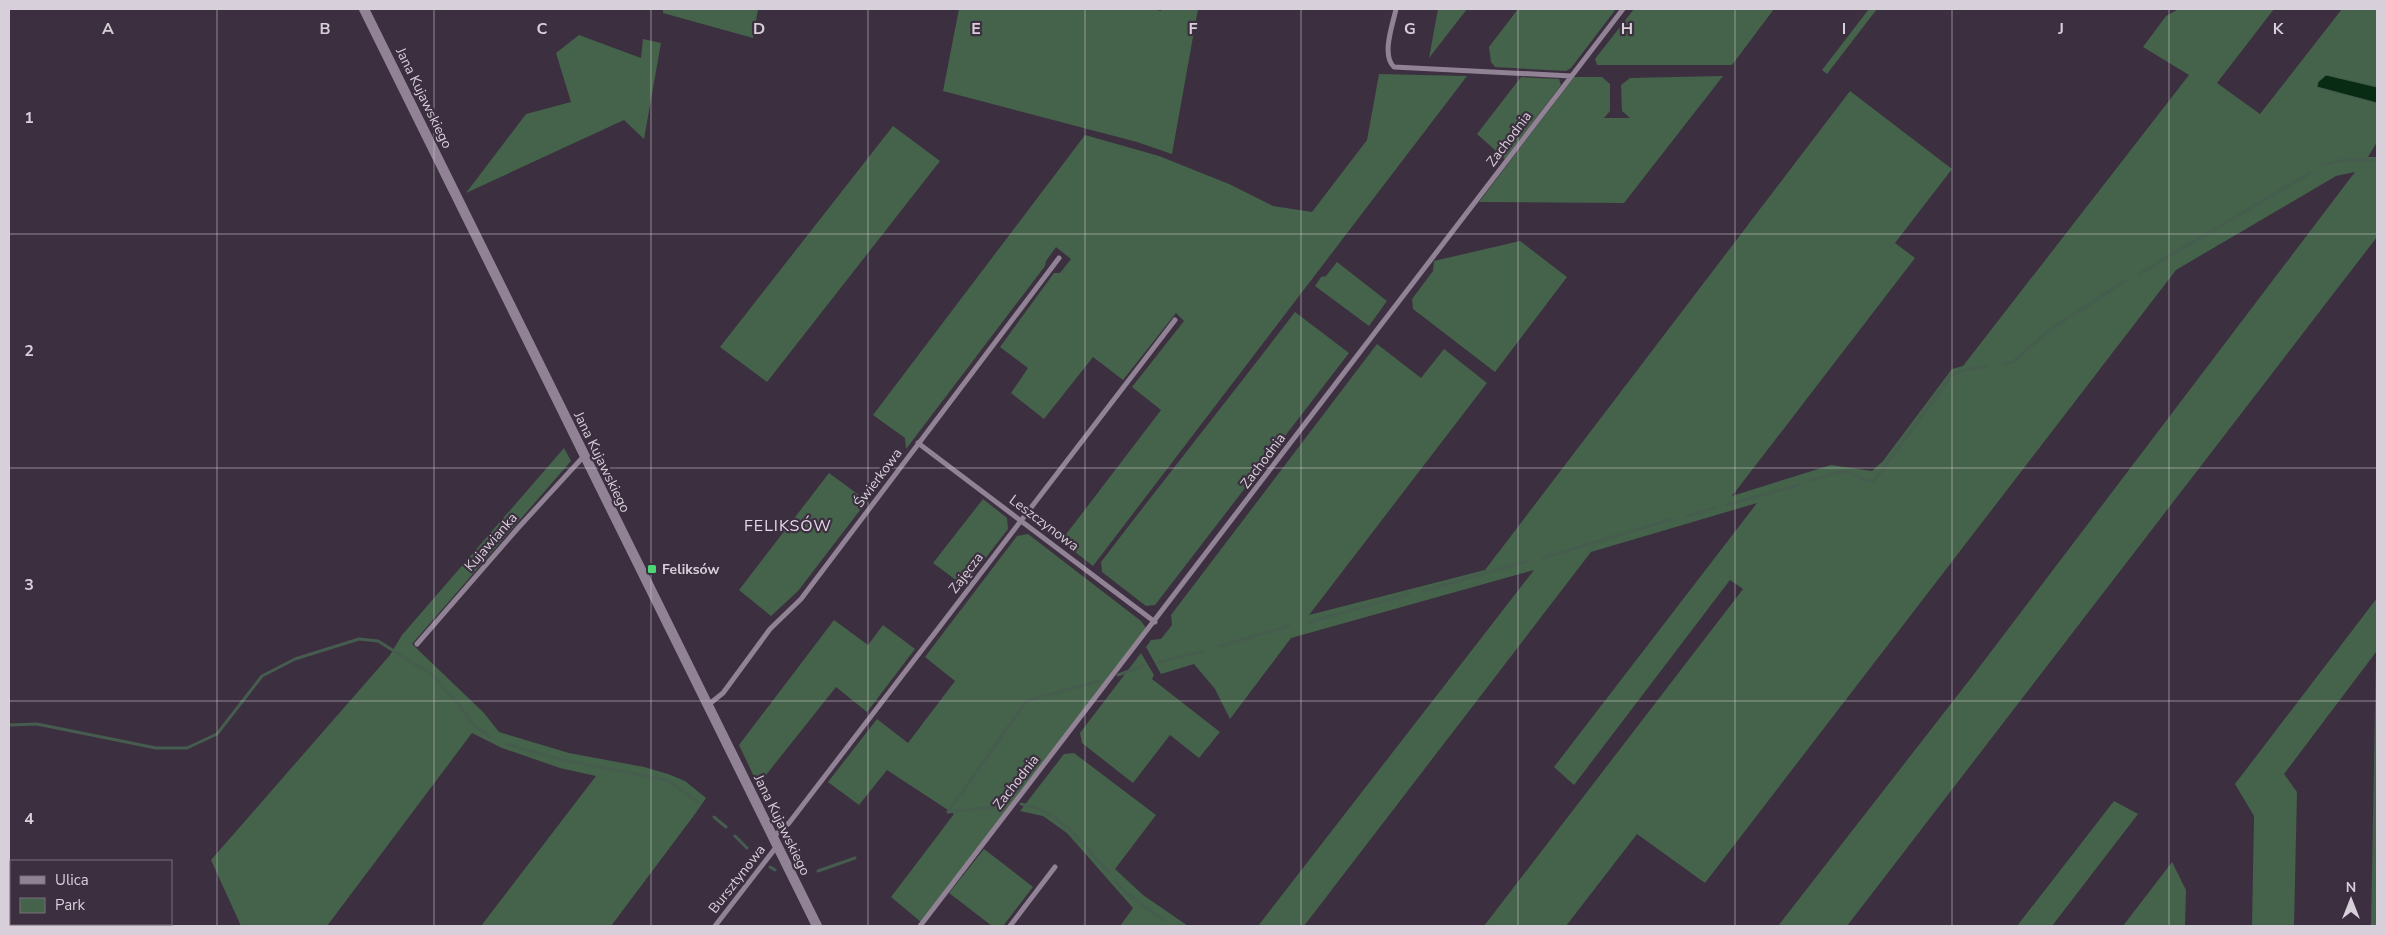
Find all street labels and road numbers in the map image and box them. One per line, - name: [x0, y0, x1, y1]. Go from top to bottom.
- street label: Jana Kujawskiego: [391, 43, 457, 152]
- street label: Zachodnia: [1482, 108, 1536, 170]
- street label: Jana Kujawskiego: [569, 407, 635, 516]
- street label: Zachodnia: [1236, 430, 1290, 492]
- street label: Świerkowa: [849, 445, 907, 511]
- street label: Leszczynowa: [1005, 491, 1083, 555]
- street label: Kujawianka: [460, 509, 522, 575]
- street label: Zajęcza: [944, 549, 988, 597]
- street label: Zachodnia: [989, 751, 1043, 813]
- street label: Jana Kujawskiego: [749, 770, 815, 879]
- street label: Bursztynowa: [704, 841, 770, 917]

